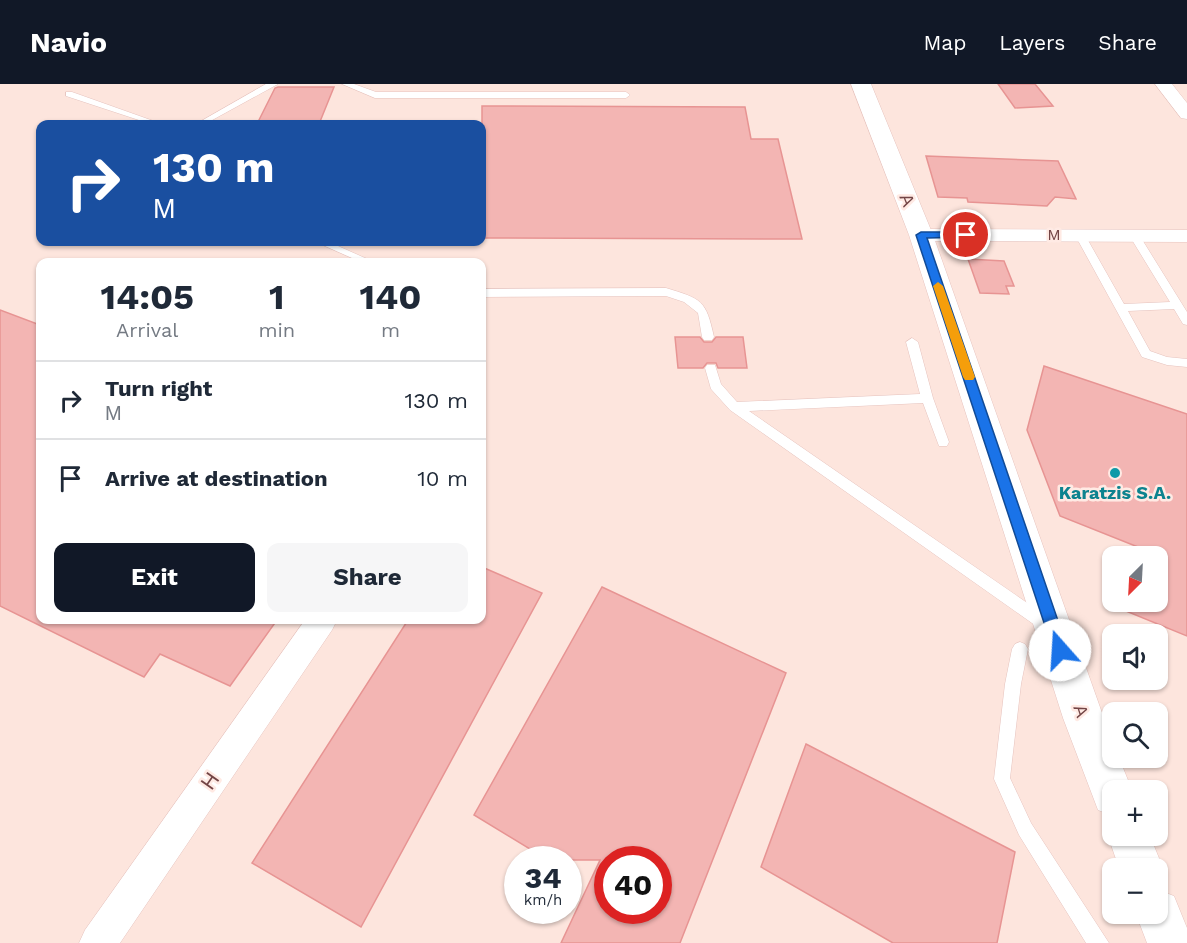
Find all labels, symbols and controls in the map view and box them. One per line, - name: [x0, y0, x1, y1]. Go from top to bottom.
- text: Navio: [30, 26, 107, 59]
- text: Map: [923, 30, 966, 55]
- text: Layers: [999, 30, 1065, 55]
- text: Share: [1098, 30, 1157, 55]
- text: 130 m: [153, 143, 275, 192]
- icon: right: [54, 144, 132, 222]
- street label: Α: [895, 190, 919, 209]
- text: Μ: [153, 193, 176, 225]
- pin: [940, 209, 991, 260]
- icon: arrive: [949, 218, 982, 251]
- street label: Μ: [1048, 226, 1060, 244]
- text: 14:05: [100, 276, 194, 318]
- text: 1: [269, 276, 285, 318]
- text: 140: [360, 276, 422, 318]
- text: Arrival: [116, 318, 178, 342]
- text: min: [258, 318, 295, 342]
- text: m: [381, 318, 400, 342]
- text: Turn right: [105, 376, 212, 401]
- icon: right: [54, 384, 87, 417]
- text: 130 m: [404, 388, 468, 413]
- text: Μ: [105, 401, 122, 425]
- icon: arrive: [54, 462, 87, 495]
- text: Arrive at destination: [105, 466, 328, 491]
- text: 10 m: [417, 466, 468, 491]
- marker: Karatzis S.A.: [1108, 466, 1122, 480]
- place label: Karatzis S.A.: [1059, 482, 1171, 503]
- button: Exit: [54, 543, 255, 612]
- button: Share: [267, 543, 468, 612]
- north arrow: [1102, 546, 1168, 612]
- map controls: [1102, 546, 1168, 924]
- position arrow: [1028, 618, 1092, 682]
- button: sound: [1102, 624, 1168, 690]
- street label: Α: [1070, 702, 1093, 720]
- button: search: [1102, 702, 1168, 768]
- street label: Η: [195, 767, 224, 794]
- button: +: [1102, 780, 1168, 846]
- speed limit sign: 40: [594, 846, 672, 924]
- button: −: [1102, 858, 1168, 924]
- text: 34: [524, 860, 562, 895]
- text: km/h: [524, 891, 562, 909]

